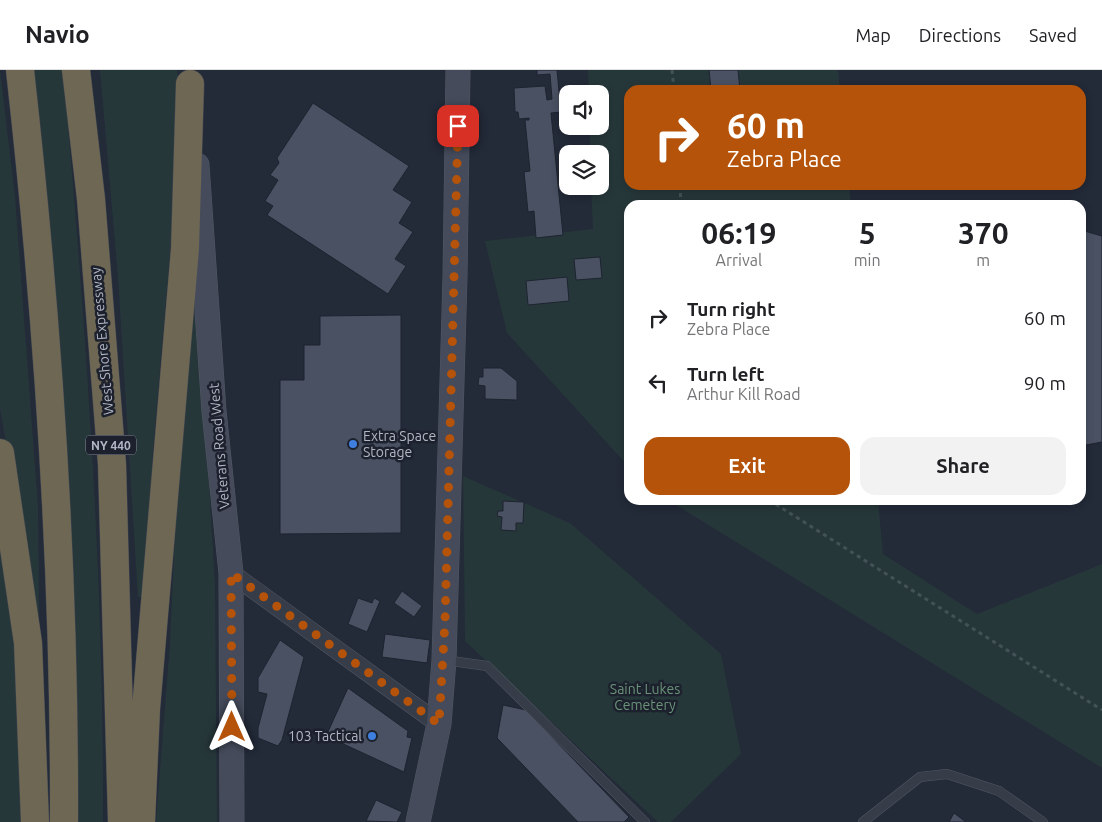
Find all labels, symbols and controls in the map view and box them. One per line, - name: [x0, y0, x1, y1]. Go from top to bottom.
- text: Navio: [25, 21, 90, 48]
- text: Map: [855, 25, 891, 45]
- text: Directions: [919, 25, 1001, 45]
- text: Saved: [1029, 25, 1077, 45]
- map controls: [559, 85, 609, 195]
- button: sound: [559, 85, 609, 135]
- pin: [437, 105, 479, 147]
- icon: right: [644, 105, 709, 170]
- text: 60 m: [727, 105, 805, 145]
- icon: arrive: [444, 112, 472, 140]
- button: layers: [559, 145, 609, 195]
- text: Zebra Place: [727, 146, 842, 171]
- text: 06:19: [701, 216, 776, 250]
- text: 5: [859, 216, 876, 250]
- text: 370: [958, 216, 1009, 250]
- text: Arrival: [716, 251, 762, 269]
- text: min: [854, 251, 881, 269]
- text: m: [976, 251, 990, 269]
- street label: West Shore Expressway: [88, 266, 116, 416]
- text: Turn right: [687, 298, 775, 320]
- icon: right: [644, 304, 672, 332]
- text: 60 m: [1024, 307, 1066, 329]
- text: Zebra Place: [687, 320, 770, 338]
- text: Turn left: [687, 363, 765, 385]
- icon: left: [644, 369, 672, 397]
- text: 90 m: [1024, 372, 1066, 394]
- street label: Veterans Road West: [205, 382, 232, 510]
- text: Arthur Kill Road: [687, 385, 801, 403]
- place label: Extra Space Storage: [363, 428, 436, 460]
- road number: NY 440: [86, 436, 136, 454]
- button: Exit: [644, 437, 850, 495]
- button: Share: [860, 437, 1066, 495]
- marker: Extra Space Storage: [347, 438, 359, 450]
- park label: Saint Lukes Cemetery: [610, 681, 680, 713]
- position arrow: [205, 700, 257, 752]
- place label: 103 Tactical: [288, 728, 362, 744]
- marker: 103 Tactical: [366, 730, 378, 742]

